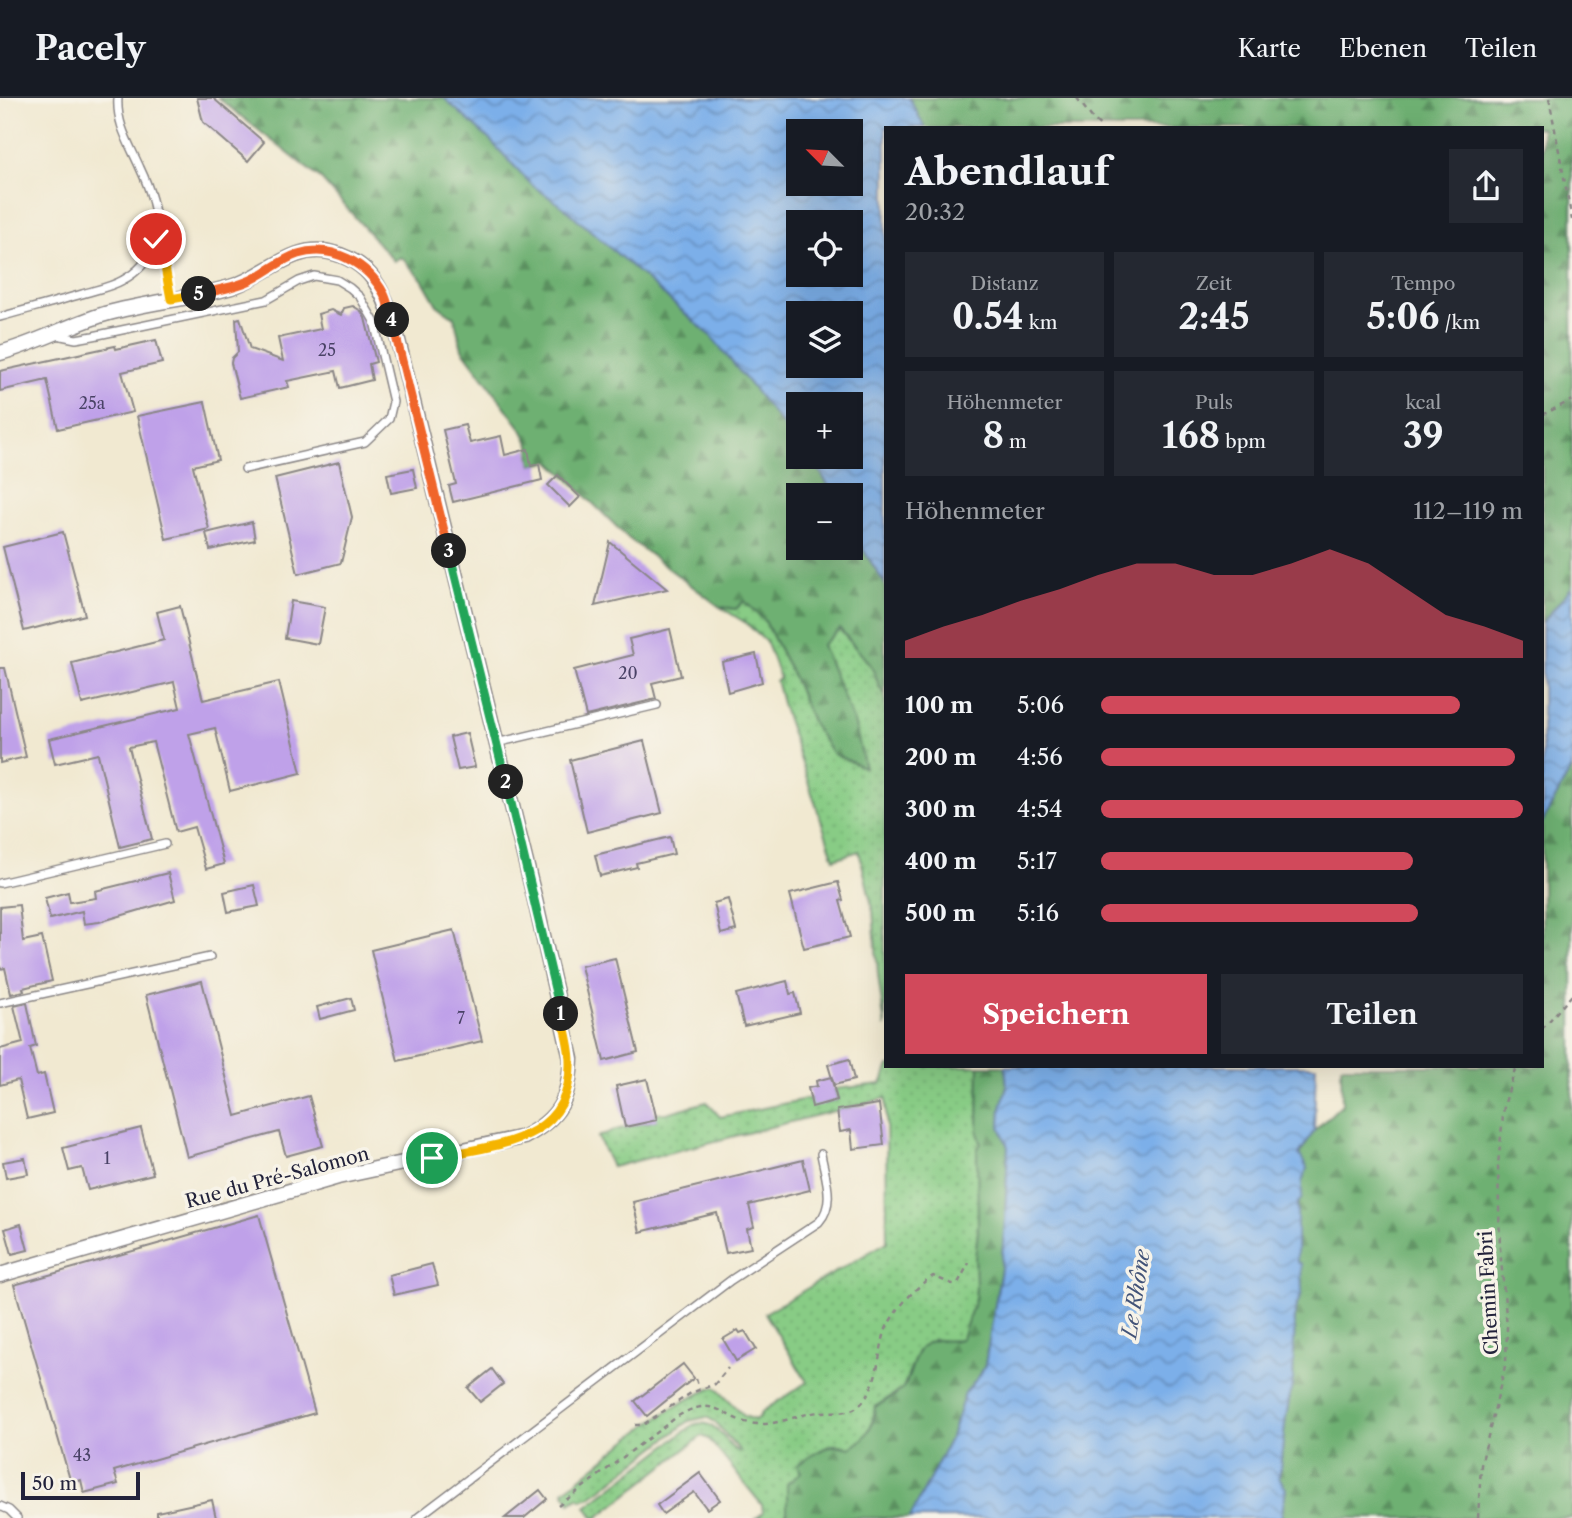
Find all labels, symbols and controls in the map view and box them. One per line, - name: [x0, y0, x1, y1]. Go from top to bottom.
- text: Pacely: [35, 28, 146, 69]
- text: Karte: [1238, 34, 1301, 63]
- text: Ebenen: [1339, 34, 1427, 63]
- text: Teilen: [1465, 34, 1537, 63]
- north arrow: [786, 119, 863, 196]
- map controls: [786, 119, 863, 560]
- text: Abendlauf: [905, 148, 1110, 195]
- button: share: [1449, 149, 1523, 223]
- text: 20:32: [905, 198, 965, 226]
- pin: [126, 209, 186, 269]
- button: locate: [786, 210, 863, 287]
- icon: check: [137, 220, 175, 258]
- text: Distanz: [971, 272, 1039, 295]
- text: Zeit: [1196, 272, 1232, 295]
- text: Tempo: [1391, 272, 1455, 295]
- pin: 5: [182, 276, 216, 312]
- text: 5: [193, 282, 204, 305]
- text: 0.54: [952, 295, 1024, 338]
- text: 2:45: [1178, 295, 1250, 338]
- text: 5:06: [1367, 295, 1439, 338]
- button: layers: [786, 301, 863, 378]
- pin: 4: [374, 302, 410, 338]
- text: 4: [386, 308, 397, 331]
- text: km: [1024, 311, 1057, 334]
- text: /km: [1439, 311, 1480, 334]
- house number: 25: [318, 340, 336, 360]
- text: Höhenmeter: [947, 391, 1062, 414]
- text: Puls: [1195, 391, 1233, 414]
- text: kcal: [1405, 391, 1441, 414]
- button: +: [786, 392, 863, 469]
- house number: 25a: [79, 393, 106, 413]
- text: 8: [983, 414, 1004, 457]
- text: 168: [1162, 414, 1220, 457]
- text: 39: [1403, 414, 1444, 457]
- text: m: [1004, 430, 1027, 453]
- text: bpm: [1220, 430, 1266, 453]
- button: −: [786, 483, 863, 560]
- text: Höhenmeter: [905, 497, 1045, 525]
- text: 112–119 m: [1413, 497, 1523, 525]
- pin: 3: [432, 533, 466, 568]
- text: 3: [443, 539, 454, 562]
- house number: 20: [618, 663, 638, 683]
- text: 100 m: [905, 691, 973, 719]
- text: 5:06: [1017, 691, 1064, 719]
- text: 200 m: [905, 743, 977, 771]
- text: 4:56: [1017, 743, 1063, 771]
- pin: 2: [489, 764, 524, 800]
- text: 2: [500, 770, 511, 793]
- text: 300 m: [905, 795, 976, 823]
- text: 4:54: [1017, 795, 1063, 823]
- text: 400 m: [905, 847, 977, 875]
- text: 5:17: [1017, 847, 1057, 875]
- text: 500 m: [905, 899, 976, 927]
- text: 5:16: [1017, 899, 1059, 927]
- button: Speichern: [905, 974, 1207, 1054]
- button: Teilen: [1221, 974, 1523, 1054]
- pin: 1: [544, 996, 578, 1032]
- text: 1: [556, 1002, 565, 1025]
- house number: 7: [457, 1008, 465, 1028]
- pin: [402, 1128, 462, 1188]
- icon: arrive: [413, 1139, 451, 1177]
- street label: Rue du Pré-Salomon: [183, 1142, 372, 1213]
- house number: 1: [104, 1148, 111, 1168]
- street label: Chemin Fabri: [1474, 1230, 1503, 1356]
- water label: Le Rhône: [1116, 1247, 1155, 1342]
- house number: 43: [73, 1445, 91, 1465]
- scale bar: [21, 1469, 140, 1501]
- text: 50 m: [32, 1472, 77, 1495]

